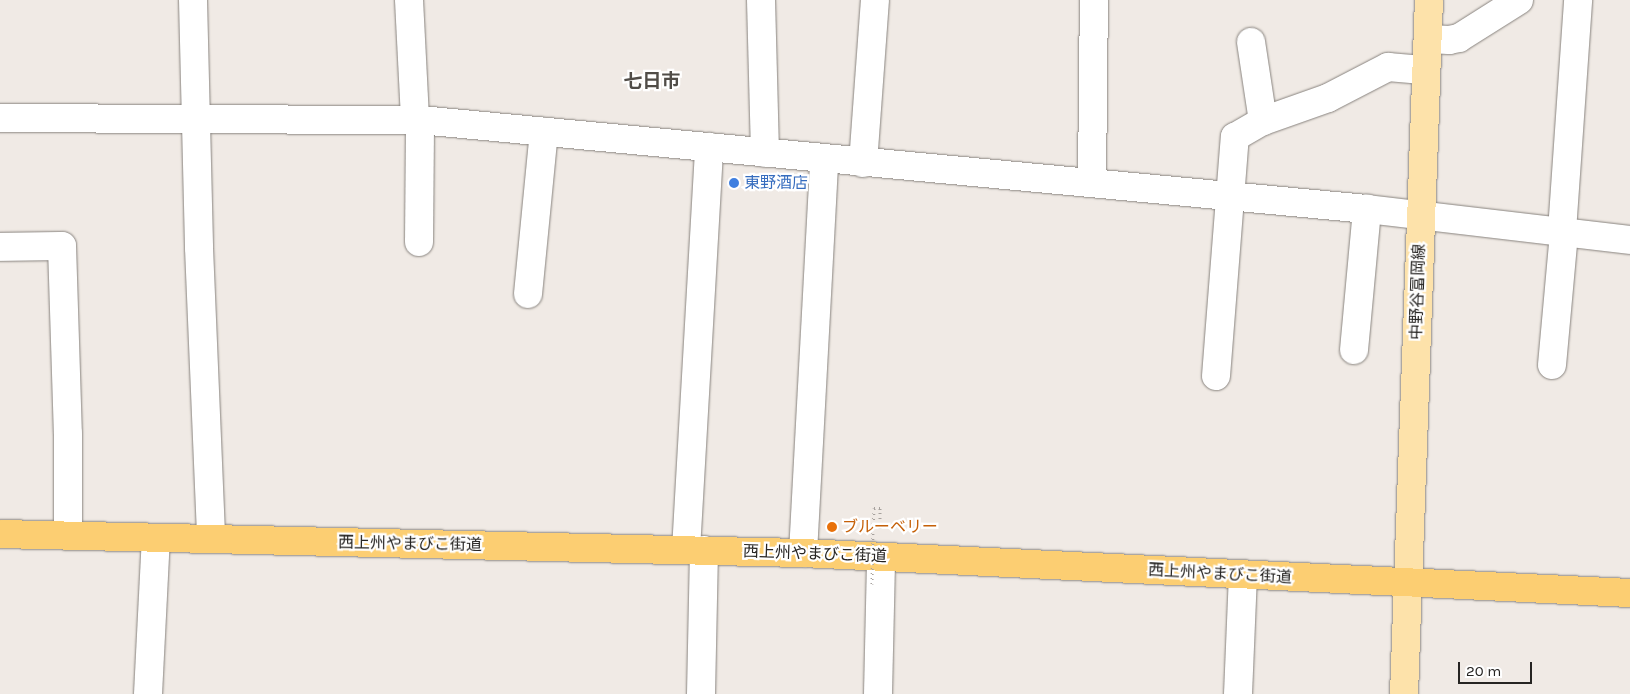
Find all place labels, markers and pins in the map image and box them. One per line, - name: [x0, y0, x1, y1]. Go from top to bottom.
- place label: 東野酒店: [744, 173, 808, 193]
- marker: 東野酒店: [728, 177, 740, 189]
- place label: ブルーベリー: [842, 517, 938, 537]
- marker: ブルーベリー: [826, 521, 838, 533]

